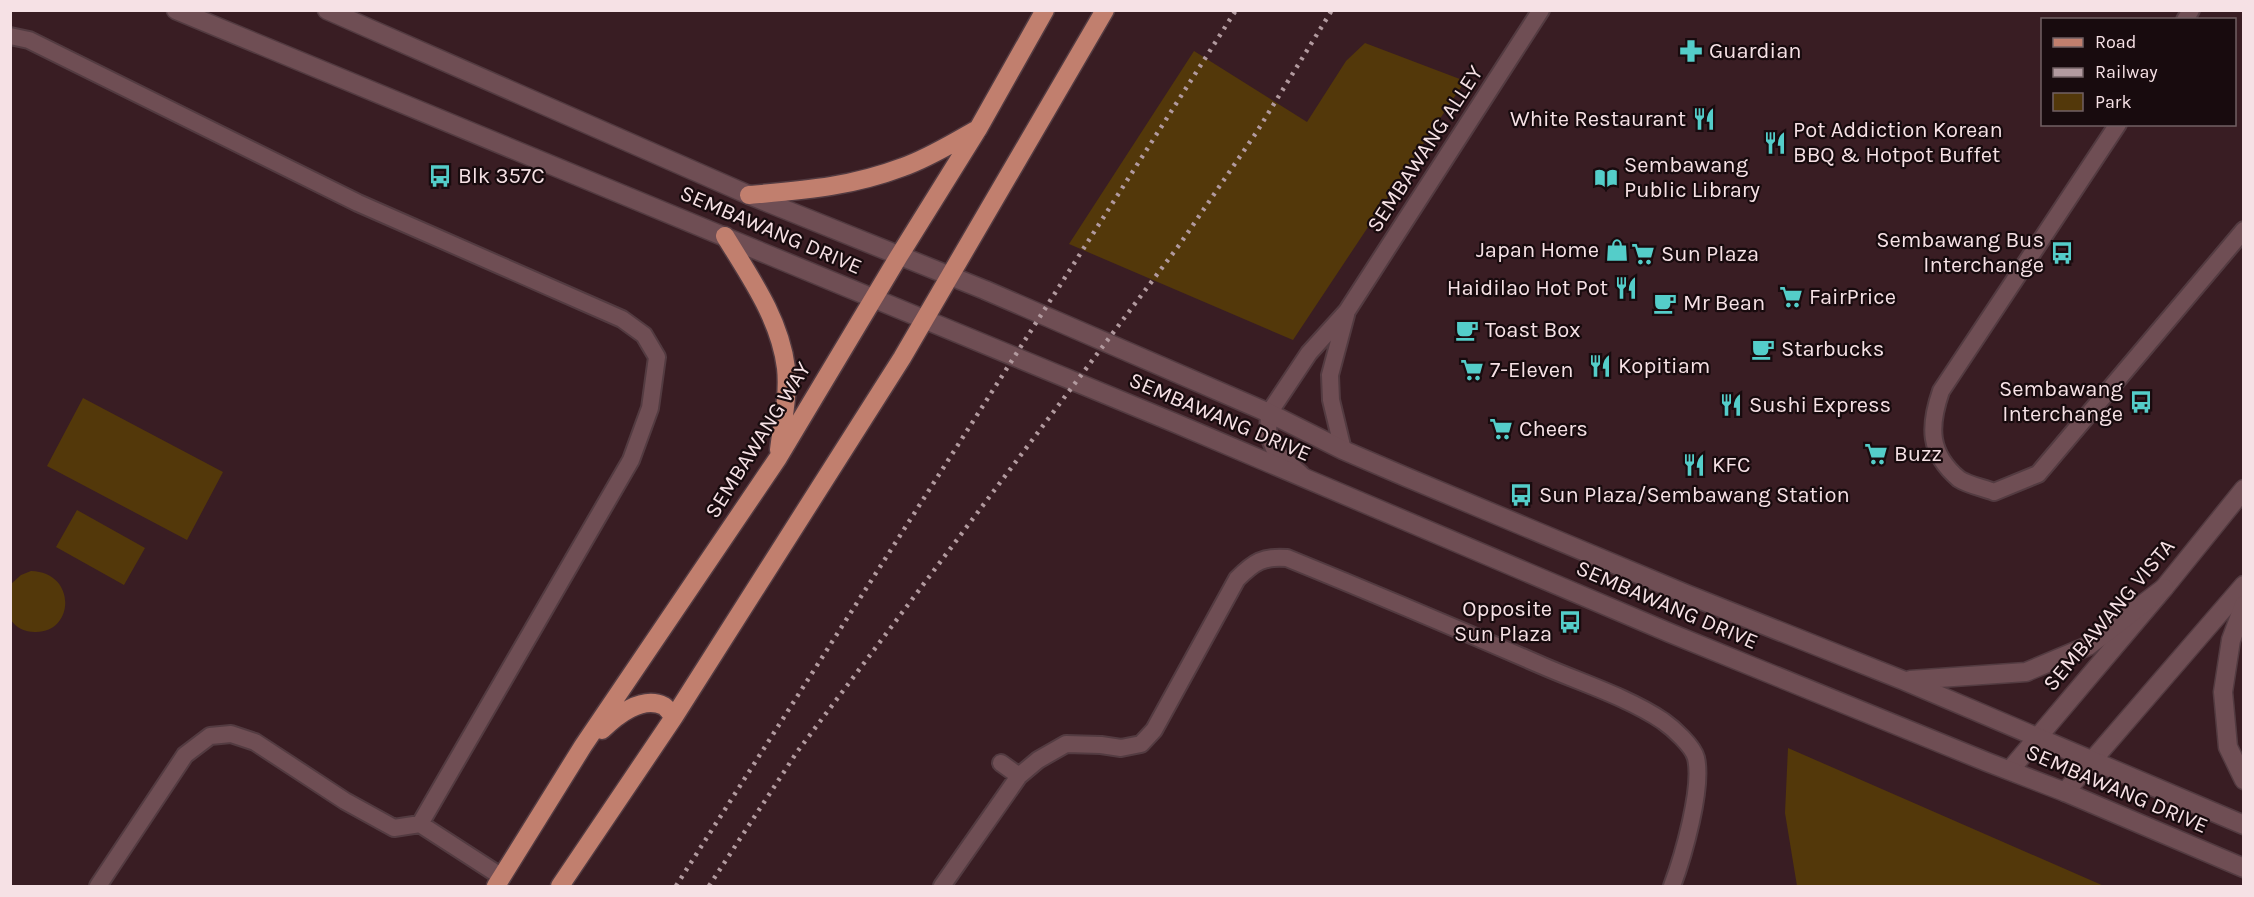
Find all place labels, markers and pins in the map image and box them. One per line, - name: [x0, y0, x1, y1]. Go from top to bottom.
- pharmacy icon: Guardian: [1678, 38, 1704, 64]
- place label: Guardian: [1709, 38, 1802, 64]
- place label: White Restaurant: [1510, 106, 1686, 132]
- restaurant icon: White Restaurant: [1691, 106, 1717, 132]
- place label: Pot Addiction Korean BBQ & Hotpot Buffet: [1793, 117, 2003, 168]
- restaurant icon: Pot Addiction Korean BBQ & Hotpot Buffet: [1762, 130, 1788, 156]
- place label: Sembawang Public Library: [1624, 152, 1760, 203]
- bus stop icon: Blk 357C: [427, 163, 453, 189]
- place label: Blk 357C: [458, 163, 545, 189]
- library icon: Sembawang Public Library: [1593, 165, 1619, 191]
- place label: Sembawang Bus Interchange: [1876, 227, 2044, 278]
- place label: Japan Home: [1476, 237, 1599, 263]
- shop icon: Japan Home: [1604, 237, 1630, 263]
- bus stop icon: Sembawang Bus Interchange: [2049, 240, 2075, 266]
- supermarket icon: Sun Plaza: [1630, 241, 1656, 267]
- place label: Sun Plaza: [1661, 241, 1759, 267]
- place label: Haidilao Hot Pot: [1447, 275, 1608, 301]
- restaurant icon: Haidilao Hot Pot: [1613, 275, 1639, 301]
- supermarket icon: FairPrice: [1778, 284, 1804, 310]
- place label: FairPrice: [1809, 284, 1896, 310]
- cafe icon: Mr Bean: [1652, 290, 1678, 316]
- place label: Mr Bean: [1683, 290, 1765, 316]
- cafe icon: Toast Box: [1454, 317, 1480, 343]
- place label: Toast Box: [1485, 317, 1580, 343]
- cafe icon: Starbucks: [1750, 336, 1776, 362]
- place label: Starbucks: [1781, 336, 1884, 362]
- restaurant icon: Kopitiam: [1587, 353, 1613, 379]
- place label: Kopitiam: [1618, 353, 1710, 379]
- supermarket icon: 7-Eleven: [1459, 357, 1485, 383]
- place label: 7-Eleven: [1490, 357, 1573, 383]
- place label: Sembawang Interchange: [1999, 376, 2124, 427]
- bus stop icon: Sembawang Interchange: [2128, 389, 2154, 415]
- restaurant icon: Sushi Express: [1718, 392, 1744, 418]
- place label: Sushi Express: [1749, 392, 1891, 418]
- supermarket icon: Cheers: [1488, 416, 1514, 442]
- place label: Cheers: [1519, 416, 1588, 442]
- supermarket icon: Buzz: [1863, 441, 1889, 467]
- place label: Buzz: [1894, 441, 1942, 467]
- restaurant icon: KFC: [1681, 452, 1707, 478]
- place label: KFC: [1712, 452, 1750, 478]
- bus stop icon: Sun Plaza/Sembawang Station: [1508, 482, 1534, 508]
- place label: Sun Plaza/Sembawang Station: [1539, 482, 1850, 508]
- place label: Opposite Sun Plaza: [1454, 596, 1552, 647]
- bus stop icon: Opposite Sun Plaza: [1557, 609, 1583, 635]

